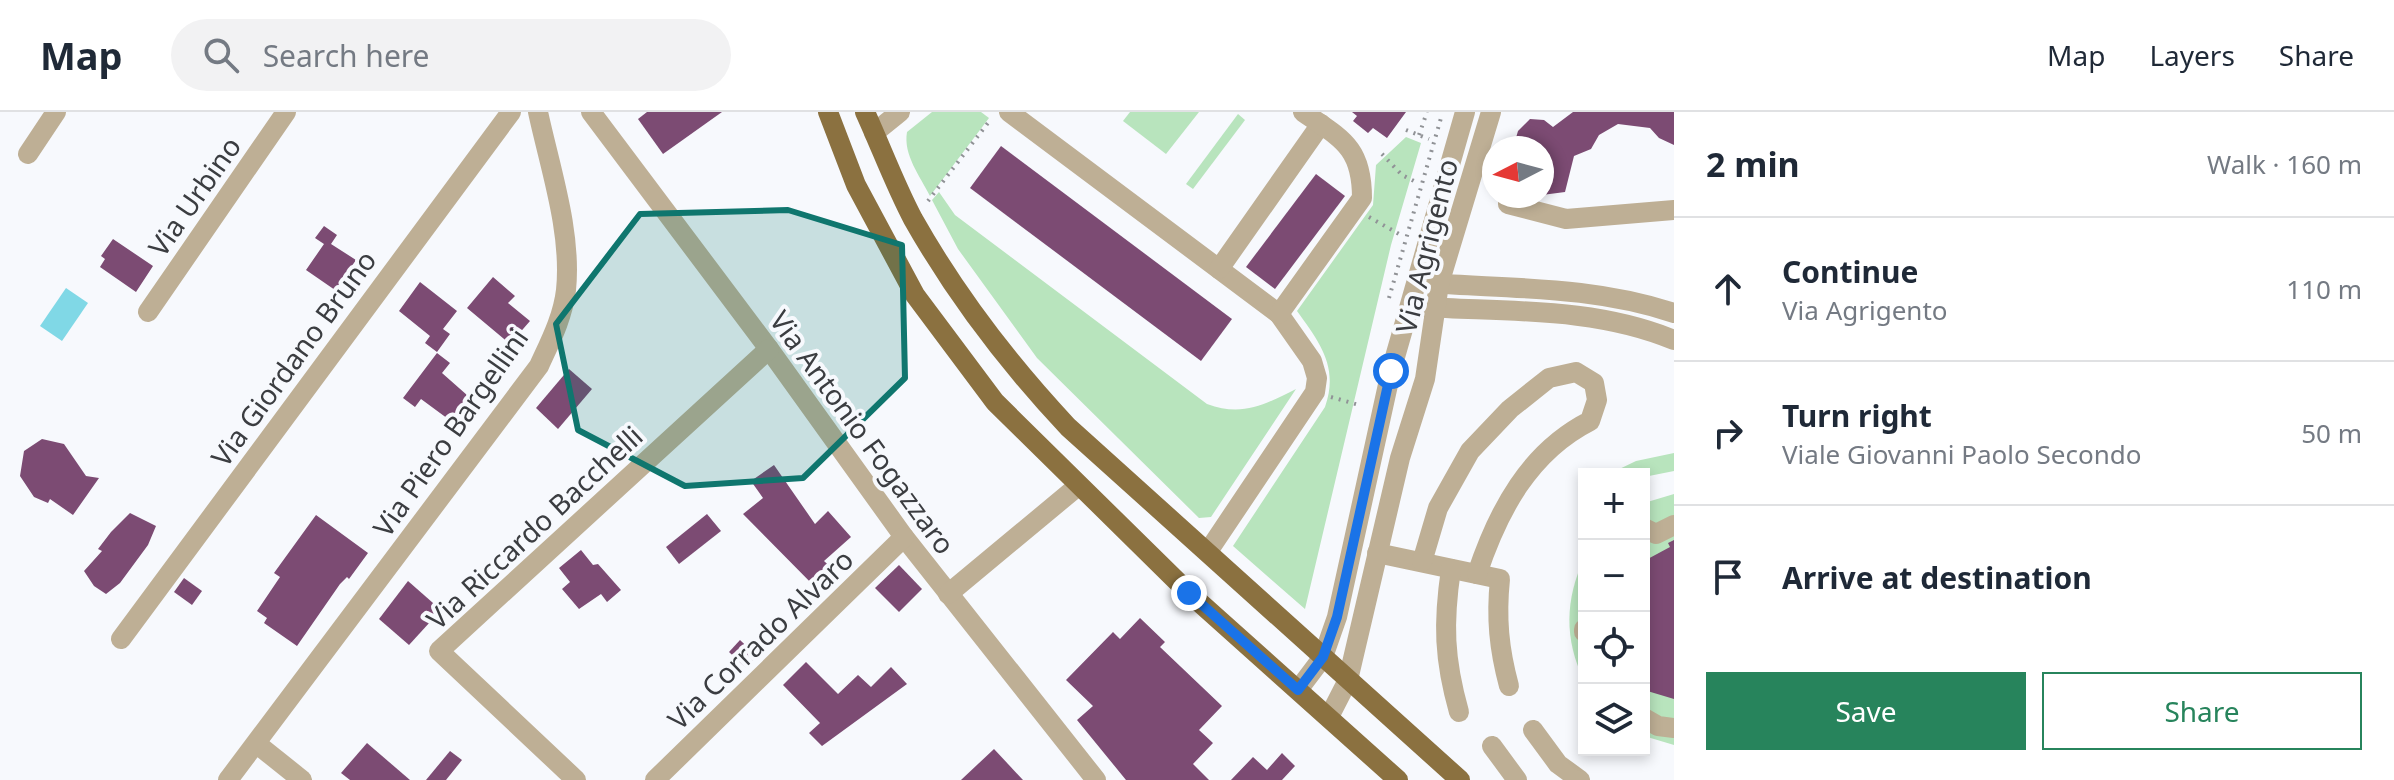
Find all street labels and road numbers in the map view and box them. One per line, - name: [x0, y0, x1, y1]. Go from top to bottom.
- street label: Via Urbino: [139, 129, 249, 263]
- street label: Via Agrigento: [1386, 155, 1466, 337]
- street label: Via Giordano Bruno: [202, 242, 384, 474]
- street label: Via Antonio Fogazzaro: [762, 303, 964, 561]
- street label: Via Piero Bargellini: [364, 320, 536, 544]
- street label: Via Riccardo Bacchelli: [418, 417, 650, 637]
- street label: Via Corrado Alvaro: [659, 540, 861, 738]

